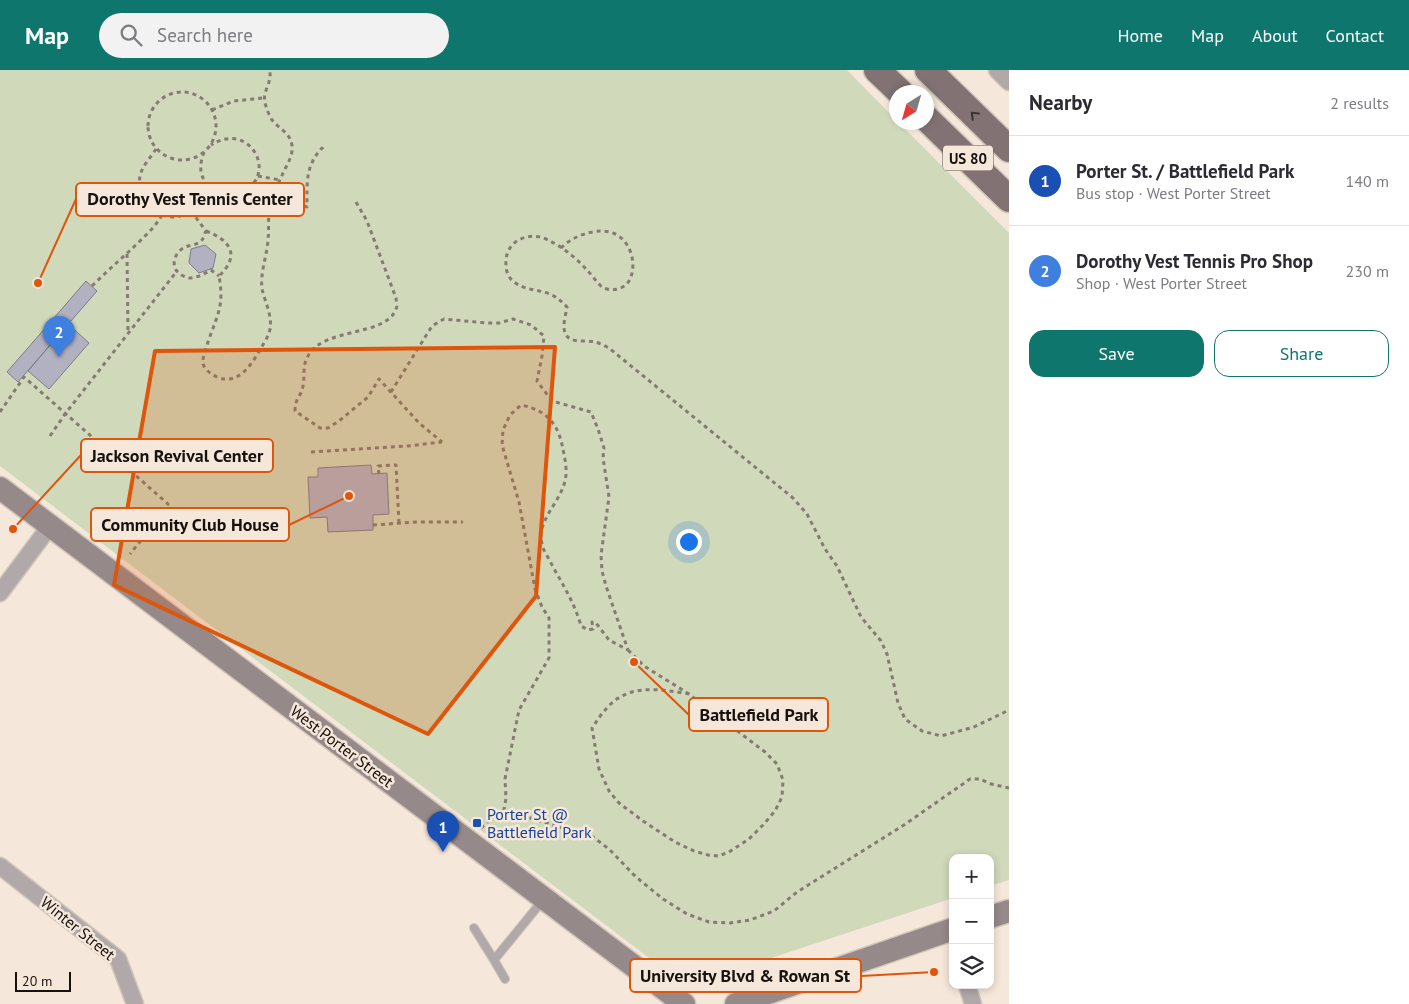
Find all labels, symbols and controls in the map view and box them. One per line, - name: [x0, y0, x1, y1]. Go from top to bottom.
- search box: [99, 13, 449, 58]
- text: Map: [25, 20, 69, 51]
- icon: search: [117, 21, 145, 49]
- text: Search here: [157, 23, 253, 47]
- text: Home: [1117, 24, 1163, 47]
- text: Map: [1191, 24, 1224, 47]
- text: About: [1252, 24, 1298, 47]
- text: Contact: [1326, 24, 1384, 47]
- north arrow: [889, 85, 934, 130]
- text: Nearby: [1029, 89, 1092, 116]
- text: 2 results: [1330, 93, 1389, 113]
- one-way arrow: [971, 112, 980, 121]
- road number: US 80: [943, 146, 993, 170]
- text: Porter St. / Battlefield Park: [1076, 159, 1294, 183]
- text: 1: [1040, 171, 1050, 191]
- text: 140 m: [1346, 171, 1389, 191]
- callout: Dorothy Vest Tennis Center: [76, 183, 304, 216]
- text: Bus stop · West Porter Street: [1076, 183, 1271, 203]
- text: Dorothy Vest Tennis Center: [87, 187, 293, 210]
- text: Dorothy Vest Tennis Pro Shop: [1076, 249, 1313, 273]
- text: 2: [1040, 261, 1050, 281]
- text: 230 m: [1346, 261, 1389, 281]
- text: Shop · West Porter Street: [1076, 273, 1247, 293]
- pin: 2: [43, 316, 75, 357]
- button: Save: [1029, 330, 1204, 377]
- button: Share: [1214, 330, 1389, 377]
- callout: Jackson Revival Center: [81, 439, 273, 472]
- text: Jackson Revival Center: [90, 444, 264, 467]
- callout: Community Club House: [91, 508, 289, 541]
- text: Community Club House: [101, 513, 279, 536]
- your location: [676, 529, 702, 555]
- callout: Battlefield Park: [689, 698, 828, 731]
- street label: West Porter Street: [286, 701, 398, 792]
- text: Battlefield Park: [700, 703, 819, 726]
- place label: Porter St @ Battlefield Park: [487, 804, 592, 842]
- pin: 1: [427, 811, 459, 852]
- marker: Porter St @ Battlefield Park: [471, 817, 483, 829]
- map controls: [949, 854, 994, 989]
- button: +: [949, 854, 994, 899]
- street label: Winter Street: [37, 892, 120, 965]
- button: −: [949, 899, 994, 944]
- button: layers: [949, 944, 994, 989]
- callout: University Blvd & Rowan St: [630, 959, 861, 992]
- text: University Blvd & Rowan St: [640, 964, 851, 987]
- scale bar: [15, 969, 71, 992]
- text: 20 m: [22, 972, 52, 990]

